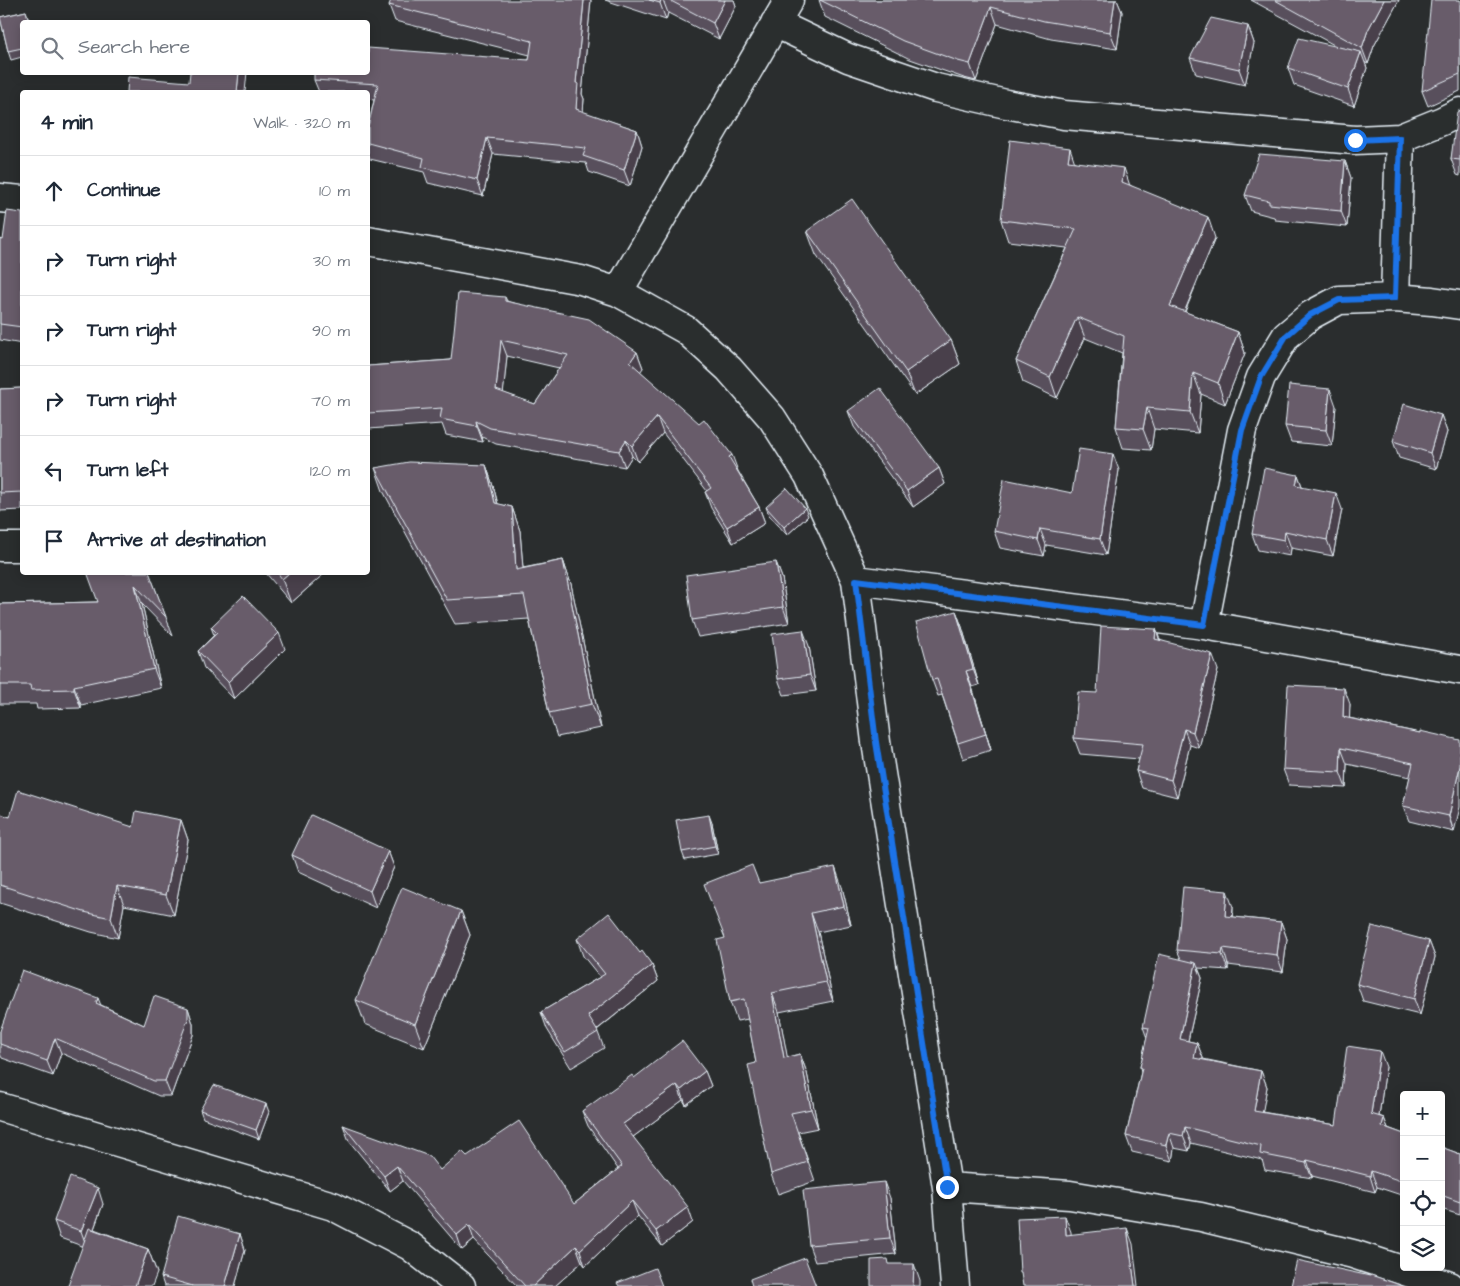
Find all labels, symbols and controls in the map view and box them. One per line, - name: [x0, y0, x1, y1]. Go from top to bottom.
- search box: [20, 20, 370, 75]
- icon: search: [38, 34, 66, 62]
- text: Search here: [78, 34, 190, 61]
- text: 4 min: [40, 108, 93, 137]
- text: Walk · 320 m: [253, 112, 350, 134]
- route start: [1344, 129, 1367, 152]
- icon: ahead: [40, 177, 68, 205]
- text: Continue: [87, 177, 161, 204]
- text: 10 m: [319, 180, 350, 202]
- icon: right: [40, 247, 68, 275]
- text: Turn right: [87, 247, 176, 274]
- text: 30 m: [313, 250, 350, 272]
- icon: right: [40, 317, 68, 345]
- text: Turn right: [87, 317, 176, 344]
- text: 90 m: [312, 320, 350, 342]
- icon: right: [40, 387, 68, 415]
- text: Turn right: [87, 387, 176, 414]
- text: 70 m: [311, 390, 350, 412]
- icon: left: [40, 457, 68, 485]
- text: Turn left: [87, 457, 168, 484]
- text: 120 m: [310, 460, 350, 482]
- icon: arrive: [40, 527, 68, 555]
- text: Arrive at destination: [87, 527, 266, 554]
- map controls: [1400, 1091, 1445, 1271]
- button: +: [1400, 1091, 1445, 1136]
- button: −: [1400, 1136, 1445, 1181]
- route end: [936, 1176, 959, 1199]
- button: locate: [1400, 1181, 1445, 1226]
- button: layers: [1400, 1226, 1445, 1271]

